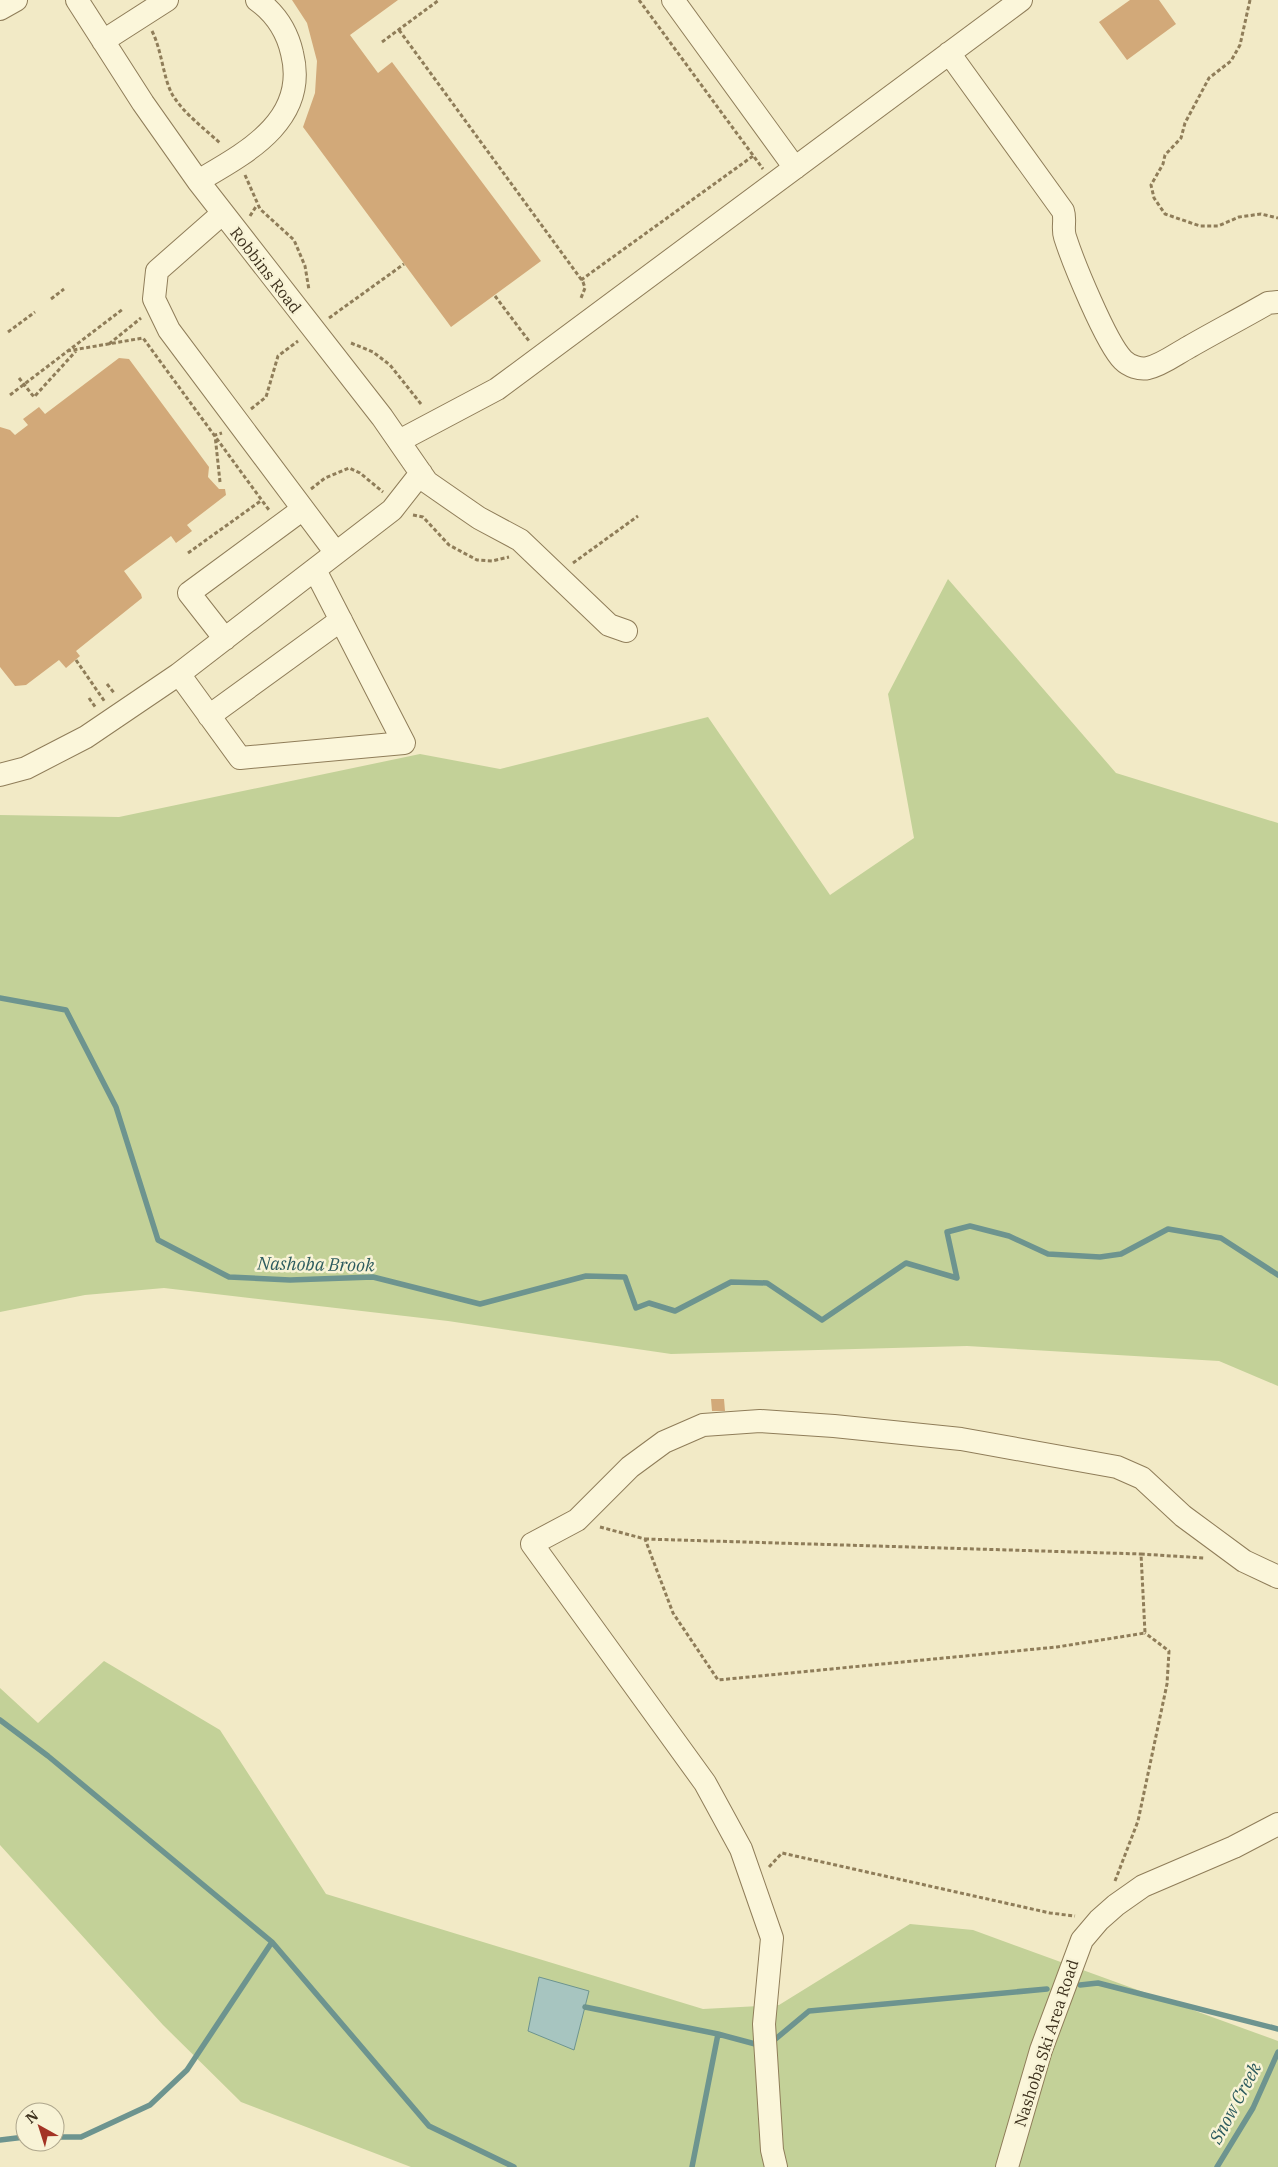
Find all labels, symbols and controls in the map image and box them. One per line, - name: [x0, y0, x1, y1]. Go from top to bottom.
- street label: Robbins Road: [226, 223, 306, 317]
- water label: Nashoba Brook: [256, 1251, 375, 1277]
- street label: Nashoba Ski Area Road: [1009, 1956, 1083, 2129]
- water label: Snow Creek: [1203, 2058, 1266, 2149]
- north arrow: [15, 2102, 65, 2152]
- text: N: [22, 2106, 42, 2127]

